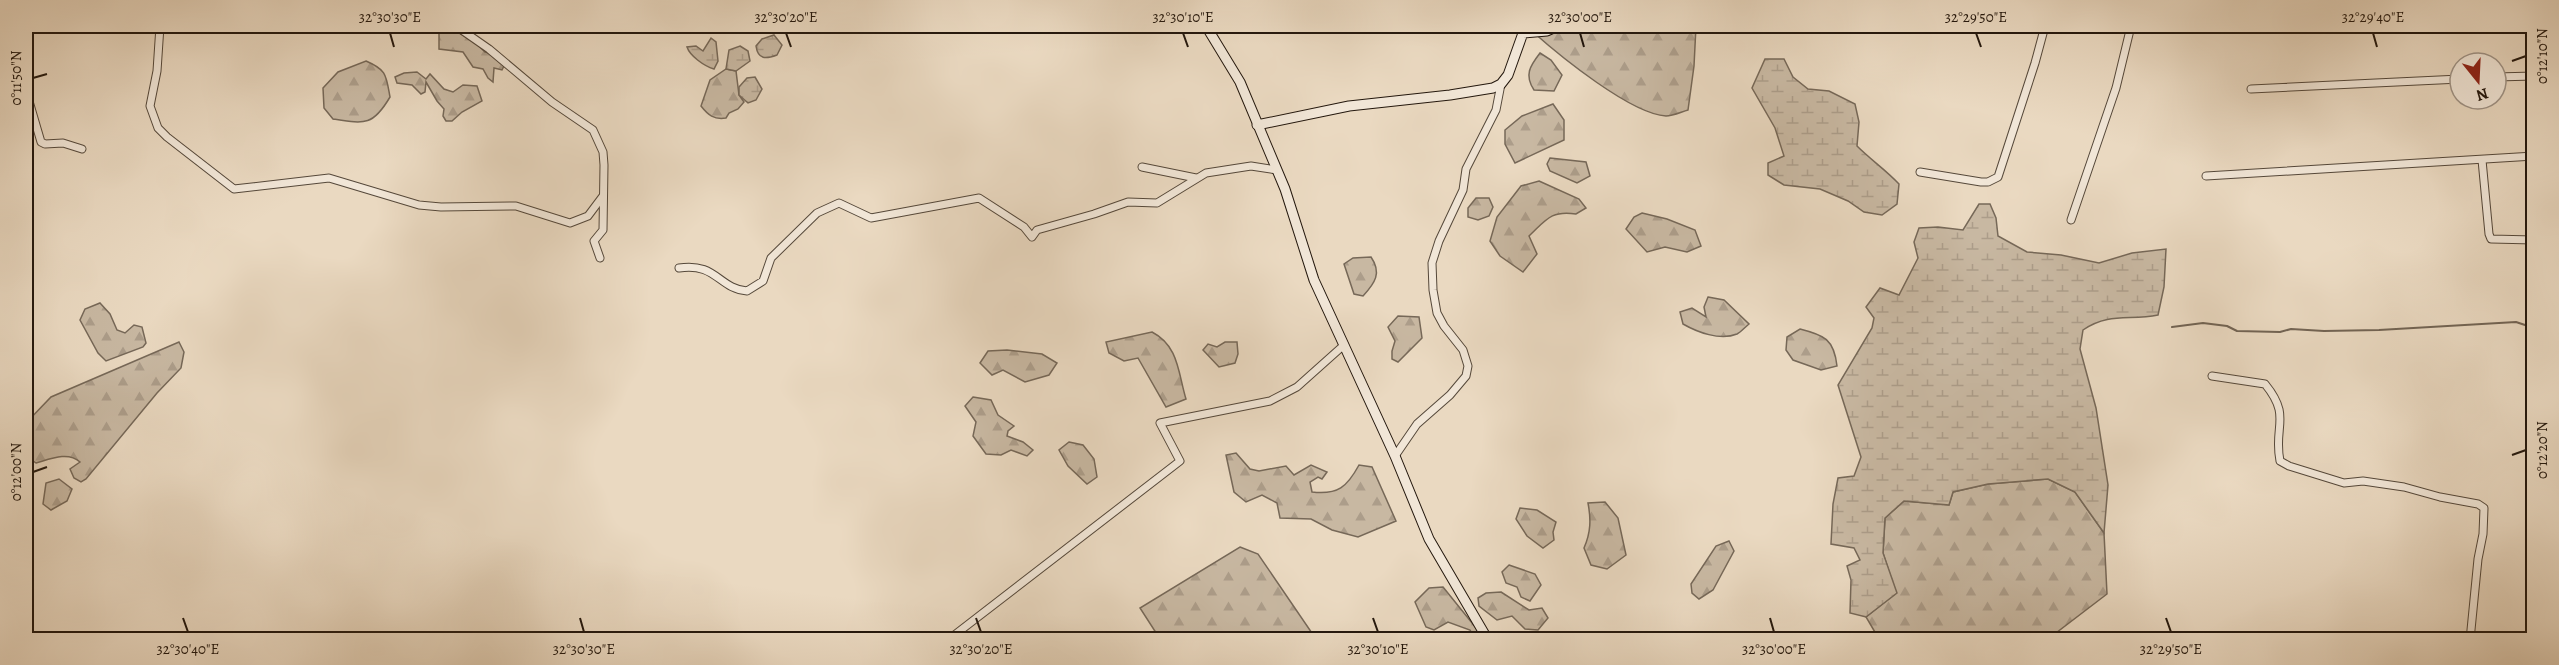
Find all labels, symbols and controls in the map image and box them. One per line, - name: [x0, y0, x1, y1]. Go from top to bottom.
- text: 32°30'30"E: [359, 7, 421, 27]
- text: 32°30'20"E: [754, 7, 818, 27]
- text: 32°30'10"E: [1152, 7, 1214, 27]
- text: 32°30'00"E: [1548, 7, 1612, 27]
- text: 32°29'50"E: [1945, 7, 2007, 27]
- text: 32°29'40"E: [2342, 7, 2404, 27]
- text: 0°12'10"N: [2532, 28, 2552, 84]
- text: 0°11'50"N: [6, 50, 26, 106]
- north arrow: [2448, 51, 2508, 111]
- text: N: [2473, 82, 2491, 107]
- text: 0°12'20"N: [2532, 421, 2552, 479]
- text: 0°12'00"N: [6, 442, 26, 501]
- text: 32°30'40"E: [157, 639, 219, 659]
- text: 32°30'30"E: [553, 639, 615, 659]
- text: 32°30'20"E: [949, 639, 1013, 659]
- text: 32°30'10"E: [1347, 639, 1409, 659]
- text: 32°30'00"E: [1742, 639, 1806, 659]
- text: 32°29'50"E: [2140, 639, 2202, 659]

